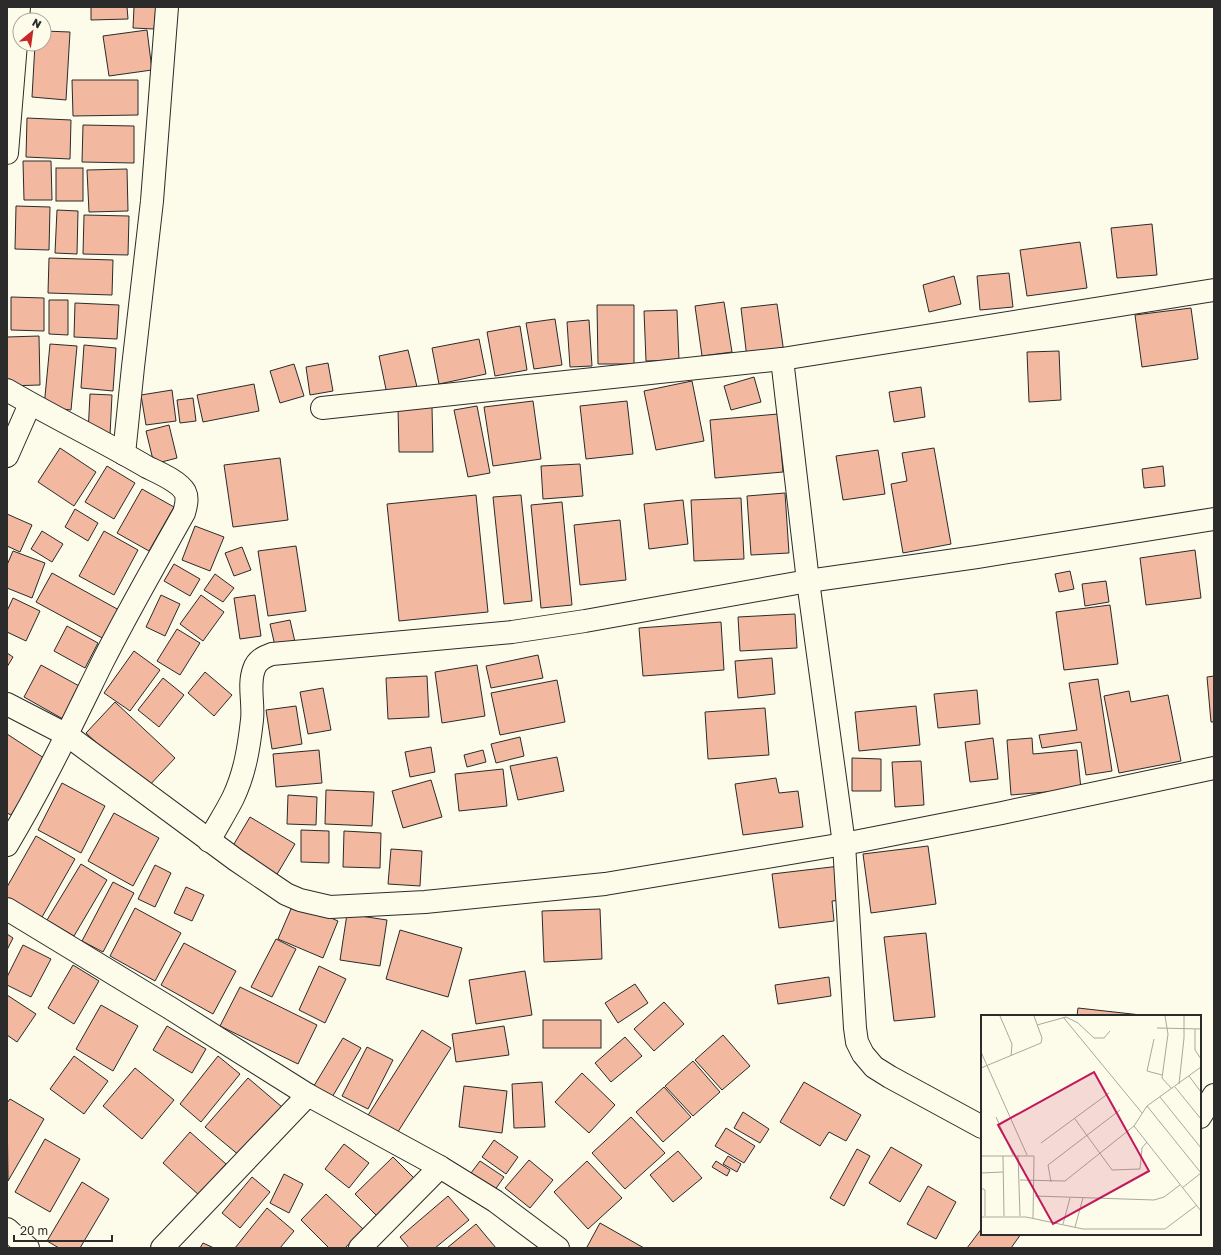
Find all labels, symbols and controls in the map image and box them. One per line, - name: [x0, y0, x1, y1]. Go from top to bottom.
- north arrow: [12, 12, 52, 52]
- text: N: [30, 15, 44, 31]
- inset map: [981, 1015, 1201, 1235]
- scale bar: [14, 1217, 112, 1243]
- text: 20 m: [20, 1223, 48, 1238]

